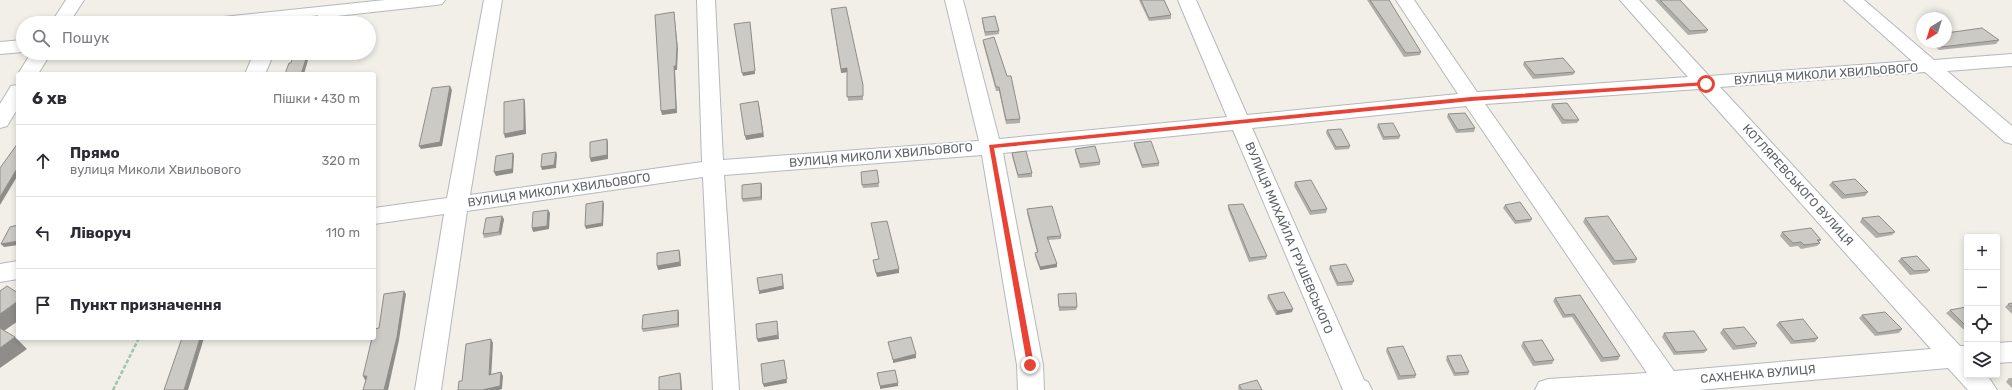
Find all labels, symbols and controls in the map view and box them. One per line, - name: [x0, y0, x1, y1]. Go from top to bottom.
- north arrow: [1916, 12, 1952, 48]
- search box: [16, 16, 376, 60]
- icon: search: [30, 27, 52, 49]
- text: Пошук: [62, 29, 109, 47]
- street label: ВУЛИЦЯ МИКОЛИ ХВИЛЬОВОГО: [1734, 61, 1918, 87]
- route start: [1697, 75, 1715, 93]
- text: 6 хв: [32, 88, 67, 108]
- text: Пішки · 430 m: [273, 91, 360, 106]
- street label: КОТЛЯРЕВСЬКОГО ВУЛИЦЯ: [1740, 122, 1856, 248]
- street label: ВУЛИЦЯ МИКОЛИ ХВИЛЬОВОГО: [789, 140, 973, 170]
- street label: ВУЛИЦЯ МИХАЙЛА ГРУШЕВСЬКОГО: [1242, 140, 1336, 336]
- text: Прямо: [70, 144, 120, 162]
- icon: ahead: [32, 150, 54, 172]
- text: 320 m: [322, 153, 360, 168]
- text: вулиця Миколи Хвильового: [70, 162, 241, 177]
- street label: ВУЛИЦЯ МИКОЛИ ХВИЛЬОВОГО: [467, 170, 651, 210]
- icon: left: [32, 222, 54, 244]
- text: Ліворуч: [70, 224, 131, 242]
- text: 110 m: [326, 225, 360, 240]
- map controls: [1964, 234, 2000, 378]
- button: +: [1964, 234, 2000, 270]
- button: −: [1964, 270, 2000, 306]
- icon: arrive: [32, 294, 54, 316]
- text: Пункт призначення: [70, 296, 222, 314]
- button: locate: [1964, 306, 2000, 342]
- button: layers: [1964, 342, 2000, 378]
- route end: [1021, 356, 1039, 374]
- street label: САХНЕНКА ВУЛИЦЯ: [1700, 362, 1816, 386]

